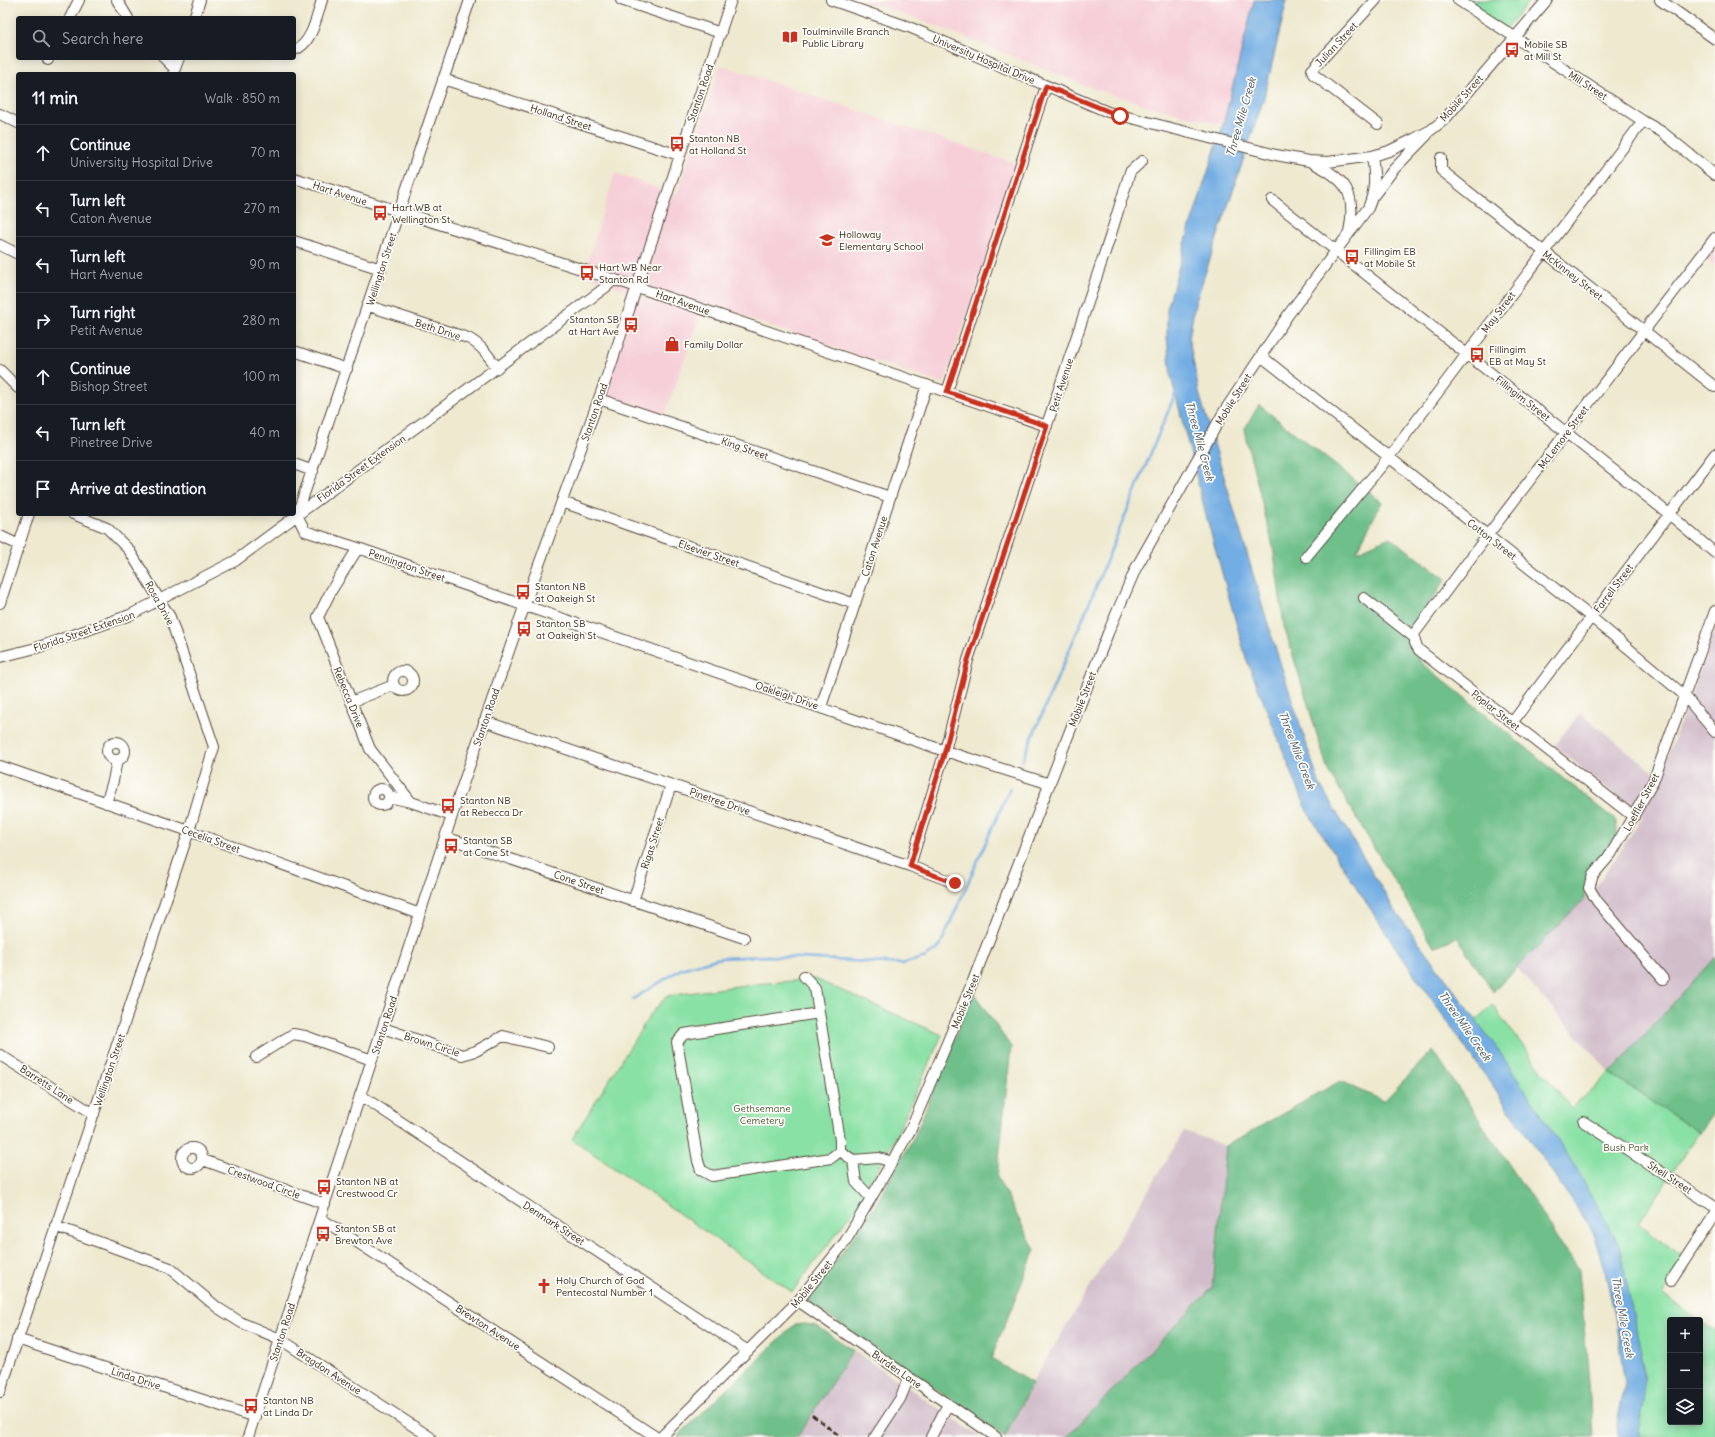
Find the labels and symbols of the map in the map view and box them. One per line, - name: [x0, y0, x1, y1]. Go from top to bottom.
- street label: Julian Street: [1313, 19, 1361, 69]
- place label: Toulminville Branch Public Library: [802, 25, 889, 50]
- library icon: Toulminville Branch Public Library: [781, 28, 799, 46]
- street label: University Hospital Drive: [931, 32, 1037, 87]
- place label: Mobile SB at Mill St: [1524, 38, 1568, 63]
- bus stop icon: Mobile SB at Mill St: [1503, 41, 1521, 59]
- street label: Stanton Road: [684, 62, 717, 124]
- street label: Mill Street: [1566, 68, 1610, 103]
- street label: Mobile Street: [1437, 72, 1486, 124]
- water label: Three Mile Creek: [1223, 74, 1259, 158]
- street label: Holland Street: [529, 101, 594, 134]
- route start: [1111, 107, 1129, 125]
- place label: Stanton NB at Holland St: [689, 132, 747, 157]
- bus stop icon: Stanton NB at Holland St: [668, 135, 686, 153]
- street label: Hart Avenue: [311, 179, 369, 208]
- place label: Hart WB at Wellington St: [392, 201, 451, 226]
- bus stop icon: Hart WB at Wellington St: [371, 204, 389, 222]
- place label: Holloway Elementary School: [839, 228, 924, 253]
- street label: Wellington Street: [364, 230, 400, 307]
- school or university icon: Holloway Elementary School: [818, 231, 836, 249]
- place label: Fillingim EB at Mobile St: [1364, 245, 1416, 270]
- bus stop icon: Fillingim EB at Mobile St: [1343, 248, 1361, 266]
- street label: McKinney Street: [1540, 248, 1606, 303]
- place label: Hart WB Near Stanton Rd: [599, 261, 662, 286]
- bus stop icon: Hart WB Near Stanton Rd: [578, 264, 596, 282]
- street label: Hart Avenue: [654, 287, 712, 318]
- street label: May Street: [1479, 289, 1519, 336]
- place label: Stanton SB at Hart Ave: [568, 313, 619, 338]
- street label: Beth Drive: [413, 316, 462, 343]
- bus stop icon: Stanton SB at Hart Ave: [622, 316, 640, 334]
- shop icon: Family Dollar: [663, 335, 681, 353]
- place label: Family Dollar: [684, 338, 743, 351]
- place label: Fillingim EB at May St: [1489, 343, 1546, 368]
- bus stop icon: Fillingim EB at May St: [1468, 346, 1486, 364]
- street label: Petit Avenue: [1047, 357, 1076, 414]
- street label: Mobile Street: [1213, 371, 1255, 427]
- street label: Fillingim Street: [1493, 373, 1553, 424]
- street label: Stanton Road: [578, 381, 611, 443]
- water label: Three Mile Creek: [1183, 400, 1218, 484]
- street label: McLemore Street: [1535, 402, 1592, 472]
- street label: Florida Street Extension: [314, 432, 408, 505]
- street label: King Street: [720, 434, 771, 463]
- street label: Caton Avenue: [859, 514, 890, 578]
- street label: Cotton Street: [1464, 516, 1520, 563]
- street label: Elsevier Street: [677, 537, 742, 570]
- street label: Pennington Street: [367, 546, 447, 585]
- street label: Farrell Street: [1591, 561, 1636, 615]
- street label: Rosa Drive: [142, 579, 177, 627]
- place label: Stanton NB at Oakeigh St: [535, 580, 596, 605]
- bus stop icon: Stanton NB at Oakeigh St: [514, 583, 532, 601]
- street label: Florida Street Extension: [32, 608, 137, 655]
- place label: Stanton SB at Oakeigh St: [536, 617, 597, 642]
- bus stop icon: Stanton SB at Oakeigh St: [515, 620, 533, 638]
- street label: Rebecca Drive: [330, 665, 367, 729]
- street label: Mobile Street: [1066, 669, 1099, 729]
- street label: Oakleigh Drive: [754, 679, 820, 712]
- street label: Stanton Road: [470, 686, 503, 748]
- street label: Poplar Street: [1469, 687, 1523, 734]
- water label: Three Mile Creek: [1276, 709, 1319, 792]
- street label: Loeffler Street: [1621, 771, 1662, 833]
- street label: Pinetree Drive: [688, 785, 752, 818]
- place label: Stanton NB at Rebecca Dr: [460, 794, 523, 819]
- bus stop icon: Stanton NB at Rebecca Dr: [439, 797, 457, 815]
- street label: Rigas Street: [638, 815, 667, 871]
- street label: Cecelia Street: [180, 823, 242, 856]
- place label: Stanton SB at Cone St: [463, 834, 513, 859]
- bus stop icon: Stanton SB at Cone St: [442, 837, 460, 855]
- street label: Cone Street: [552, 868, 606, 897]
- route end: [946, 874, 964, 892]
- street label: Mobile Street: [949, 971, 983, 1031]
- water label: Three Mile Creek: [1436, 988, 1495, 1065]
- street label: Stanton Road: [369, 994, 400, 1056]
- street label: Brown Circle: [402, 1029, 461, 1060]
- street label: Wellington Street: [91, 1032, 128, 1108]
- street label: Barretts Lane: [17, 1062, 76, 1107]
- park label: Gethsemane Cemetery: [733, 1102, 791, 1127]
- park label: Bush Park: [1603, 1141, 1649, 1154]
- street label: Shell Street: [1645, 1158, 1695, 1197]
- street label: Crestwood Circle: [226, 1163, 302, 1202]
- place label: Stanton NB at Crestwood Cr: [336, 1175, 399, 1200]
- bus stop icon: Stanton NB at Crestwood Cr: [315, 1178, 333, 1196]
- street label: Denmark Street: [520, 1199, 588, 1249]
- place label: Stanton SB at Brewton Ave: [335, 1222, 397, 1247]
- bus stop icon: Stanton SB at Brewton Ave: [314, 1225, 332, 1243]
- street label: Mobile Street: [788, 1257, 835, 1311]
- place label: Holy Church of God Pentecostal Number 1: [556, 1274, 653, 1299]
- water label: Three Mile Creek: [1609, 1275, 1637, 1360]
- church icon: Holy Church of God Pentecostal Number 1: [535, 1277, 553, 1295]
- street label: Stanton Road: [267, 1301, 298, 1363]
- street label: Brewton Avenue: [453, 1302, 522, 1353]
- street label: Bragdon Avenue: [294, 1346, 364, 1397]
- street label: Burden Lane: [869, 1347, 924, 1391]
- street label: Linda Drive: [110, 1364, 162, 1393]
- place label: Stanton NB at Linda Dr: [263, 1394, 314, 1419]
- bus stop icon: Stanton NB at Linda Dr: [242, 1397, 260, 1415]

